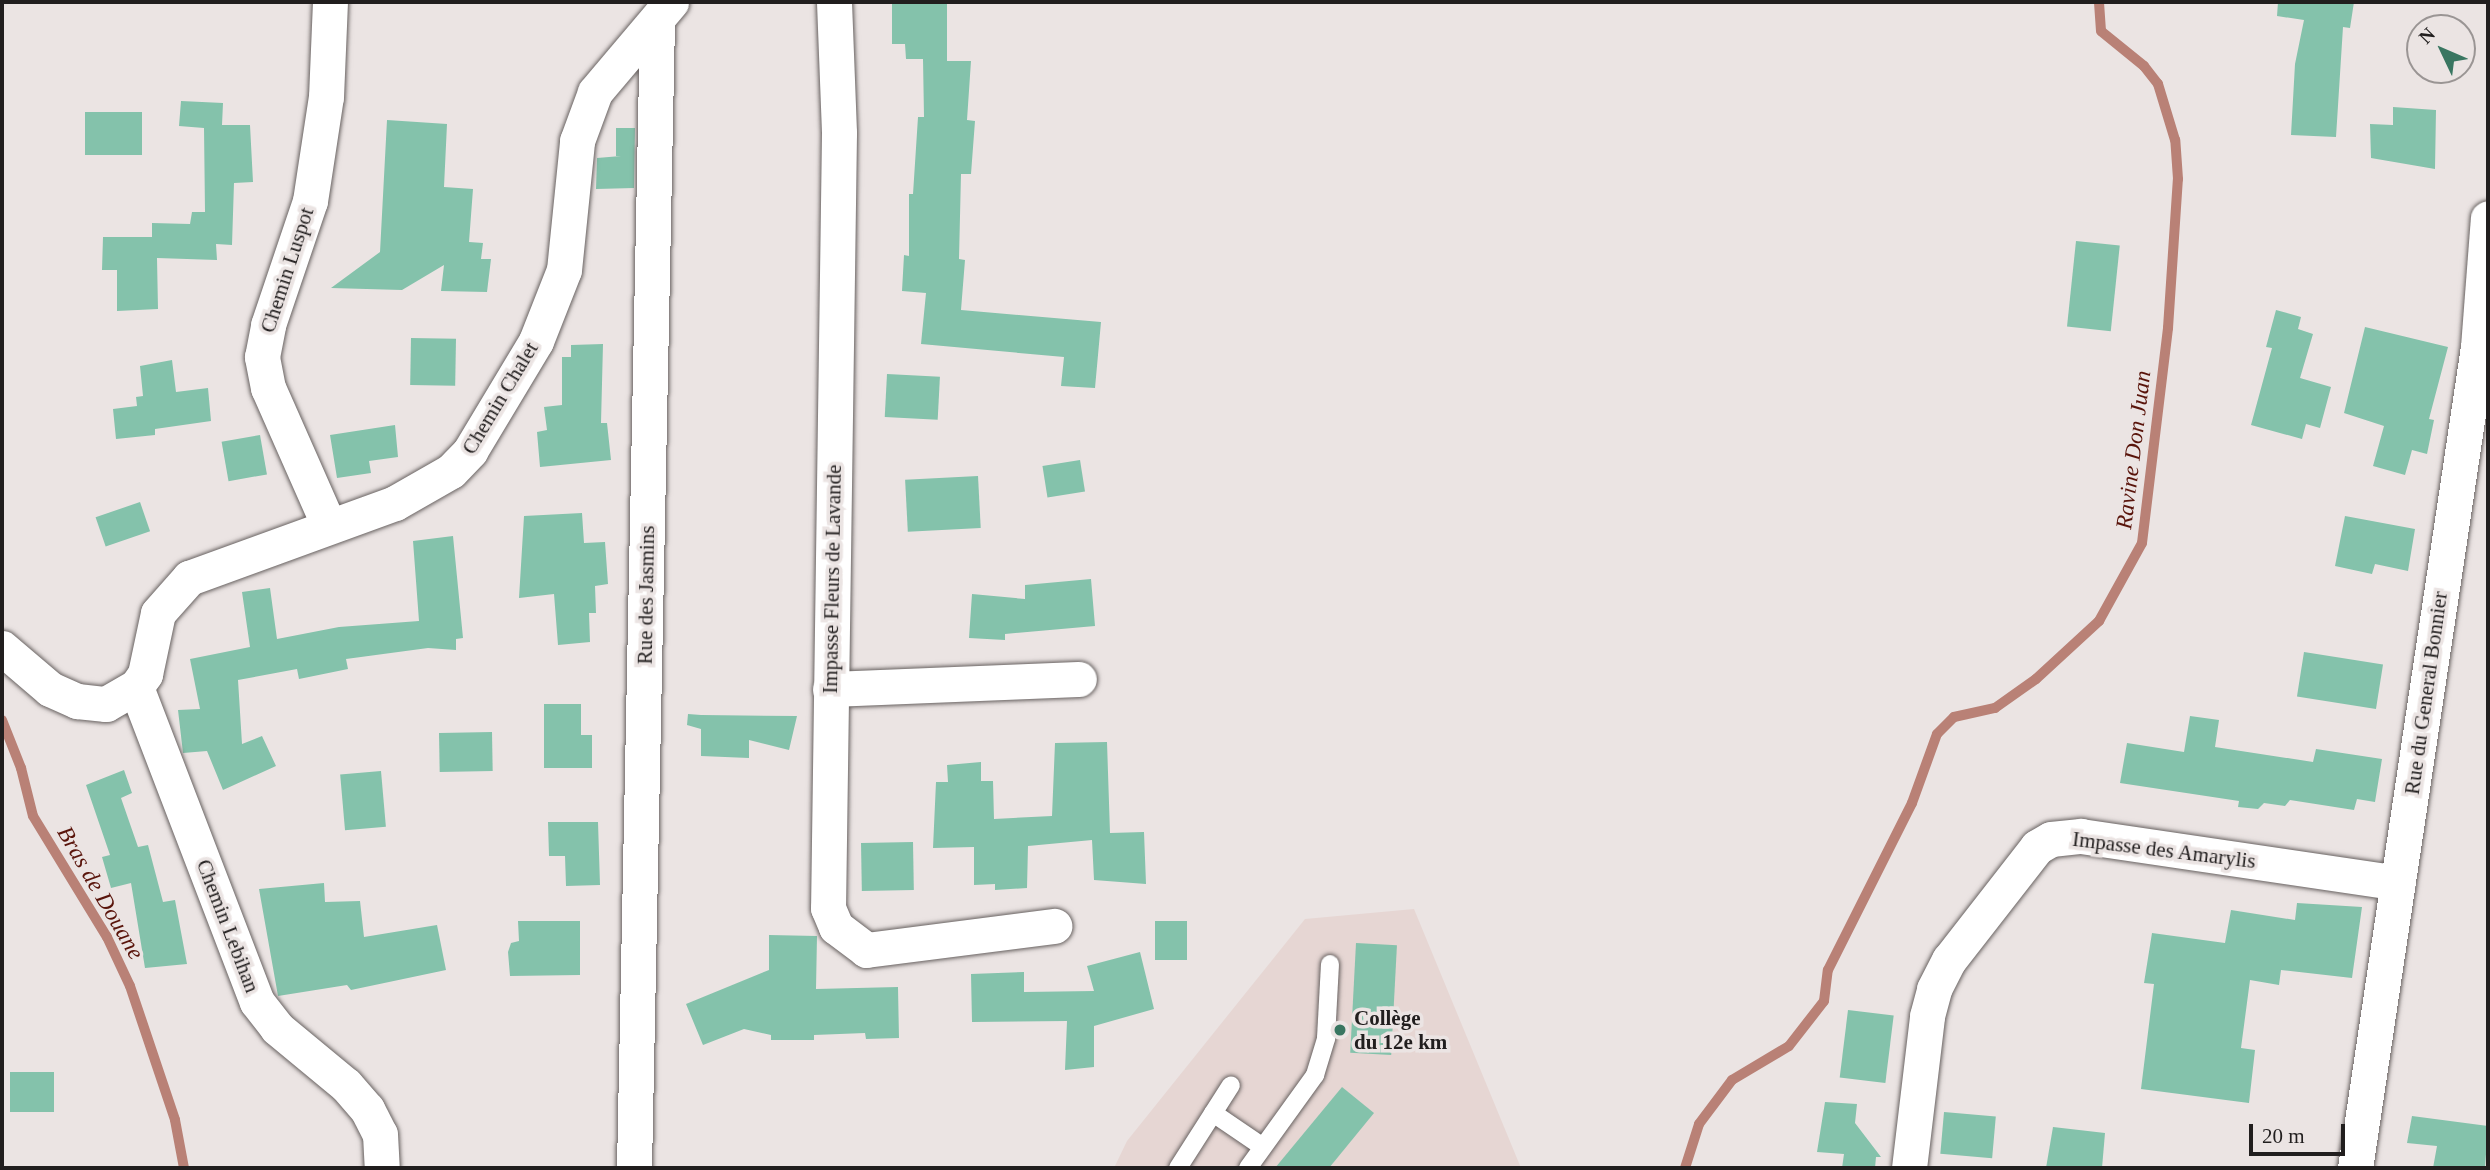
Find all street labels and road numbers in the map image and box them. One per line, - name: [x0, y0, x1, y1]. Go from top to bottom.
- street label: Chemin Luspot: [255, 204, 319, 336]
- street label: Chemin Chalet: [457, 337, 543, 459]
- street label: Impasse Fleurs de Lavande: [817, 464, 847, 694]
- street label: Rue des Jasmins: [632, 525, 660, 665]
- street label: Rue du General Bonnier: [2399, 590, 2453, 796]
- street label: Impasse des Amarylis: [2070, 826, 2258, 874]
- street label: Chemin Lebihan: [191, 856, 265, 996]

